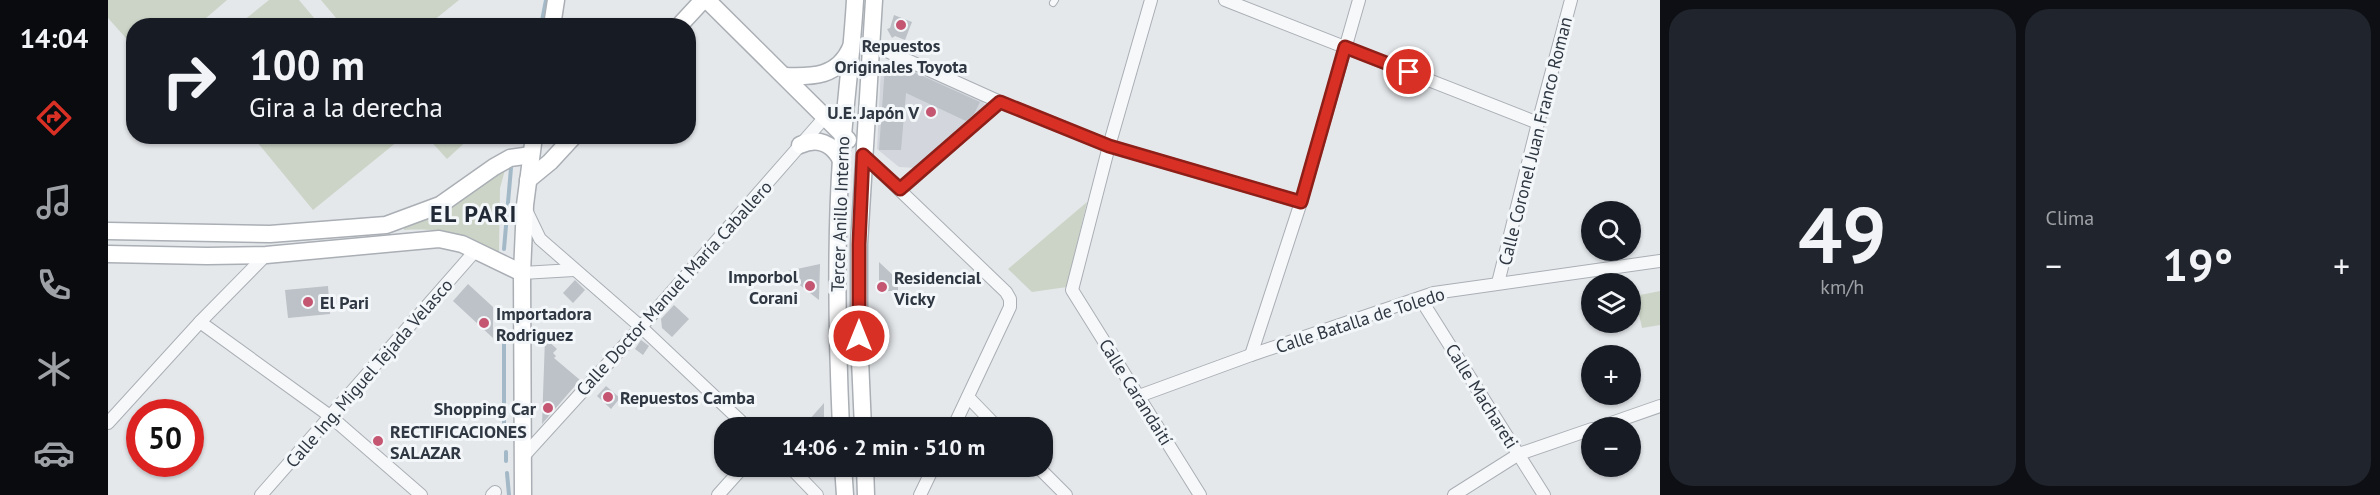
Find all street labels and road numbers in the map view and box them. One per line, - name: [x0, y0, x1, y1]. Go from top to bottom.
- street label: Calle Coronel Juan Franco Roman: [1493, 14, 1577, 268]
- street label: Tercer Anillo Interno: [826, 136, 854, 292]
- street label: Calle Doctor Manuel María Caballero: [571, 175, 777, 401]
- street label: Calle Ing. Miguel Tejada Velasco: [281, 274, 457, 472]
- street label: Calle Batalla de Toledo: [1273, 282, 1447, 358]
- street label: Calle Carandaití: [1094, 334, 1178, 450]
- street label: Calle Machareti: [1441, 339, 1523, 453]

